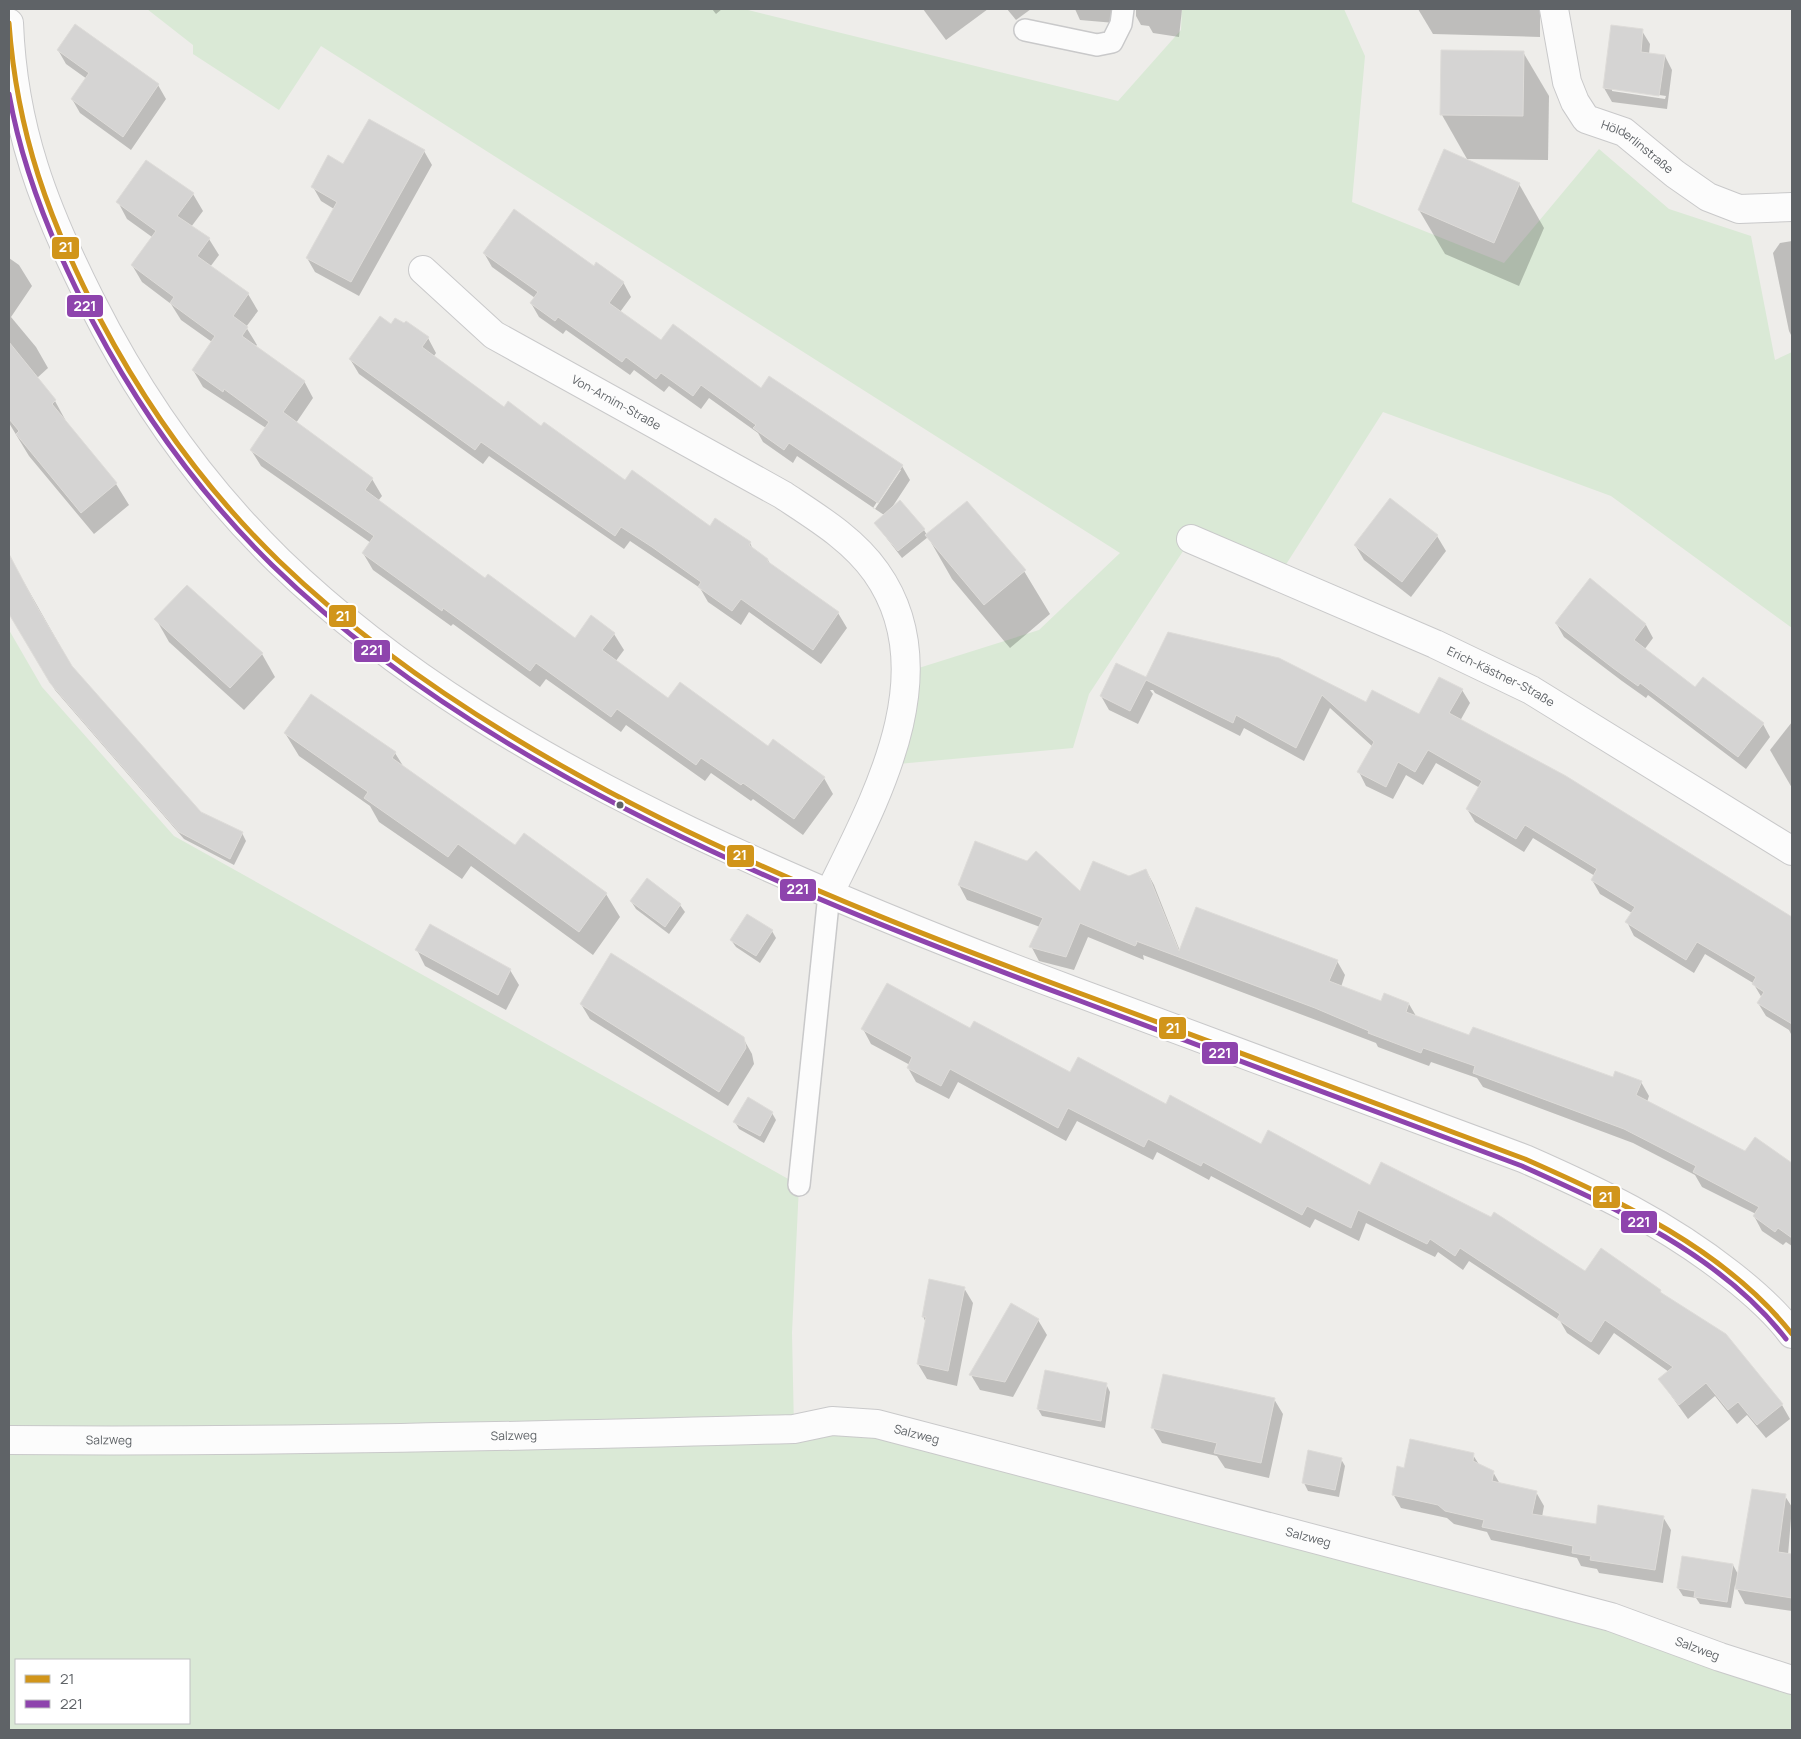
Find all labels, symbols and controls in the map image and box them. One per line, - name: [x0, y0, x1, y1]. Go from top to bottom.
- street label: Hölderlinstraße: [1599, 116, 1677, 177]
- line badge: 21: [51, 236, 80, 260]
- text: 21: [59, 237, 73, 256]
- line badge: 221: [66, 294, 104, 318]
- text: 221: [74, 296, 96, 315]
- street label: Von-Arnim-Straße: [569, 371, 664, 434]
- line badge: 21: [328, 604, 357, 628]
- text: 21: [336, 606, 350, 625]
- line badge: 221: [353, 639, 391, 663]
- text: 221: [361, 640, 383, 659]
- street label: Erich-Kästner-Straße: [1444, 642, 1558, 711]
- unlabelled marker: [615, 800, 625, 810]
- line badge: 21: [726, 844, 755, 868]
- text: 21: [733, 845, 747, 864]
- line badge: 221: [779, 878, 817, 902]
- text: 221: [787, 879, 809, 898]
- line badge: 21: [1158, 1016, 1187, 1040]
- text: 21: [1166, 1018, 1180, 1037]
- line badge: 221: [1201, 1041, 1239, 1065]
- text: 221: [1209, 1043, 1231, 1062]
- line badge: 21: [1592, 1185, 1621, 1209]
- text: 21: [1599, 1187, 1613, 1206]
- line badge: 221: [1620, 1210, 1658, 1234]
- text: 221: [1628, 1212, 1650, 1231]
- street label: Salzweg: [892, 1420, 941, 1448]
- street label: Salzweg: [491, 1426, 537, 1444]
- street label: Salzweg: [86, 1431, 132, 1448]
- street label: Salzweg: [1284, 1523, 1333, 1551]
- street label: Salzweg: [1673, 1632, 1722, 1664]
- legend: [15, 1659, 190, 1724]
- text: 21: [60, 1668, 74, 1689]
- text: 221: [60, 1693, 83, 1714]

